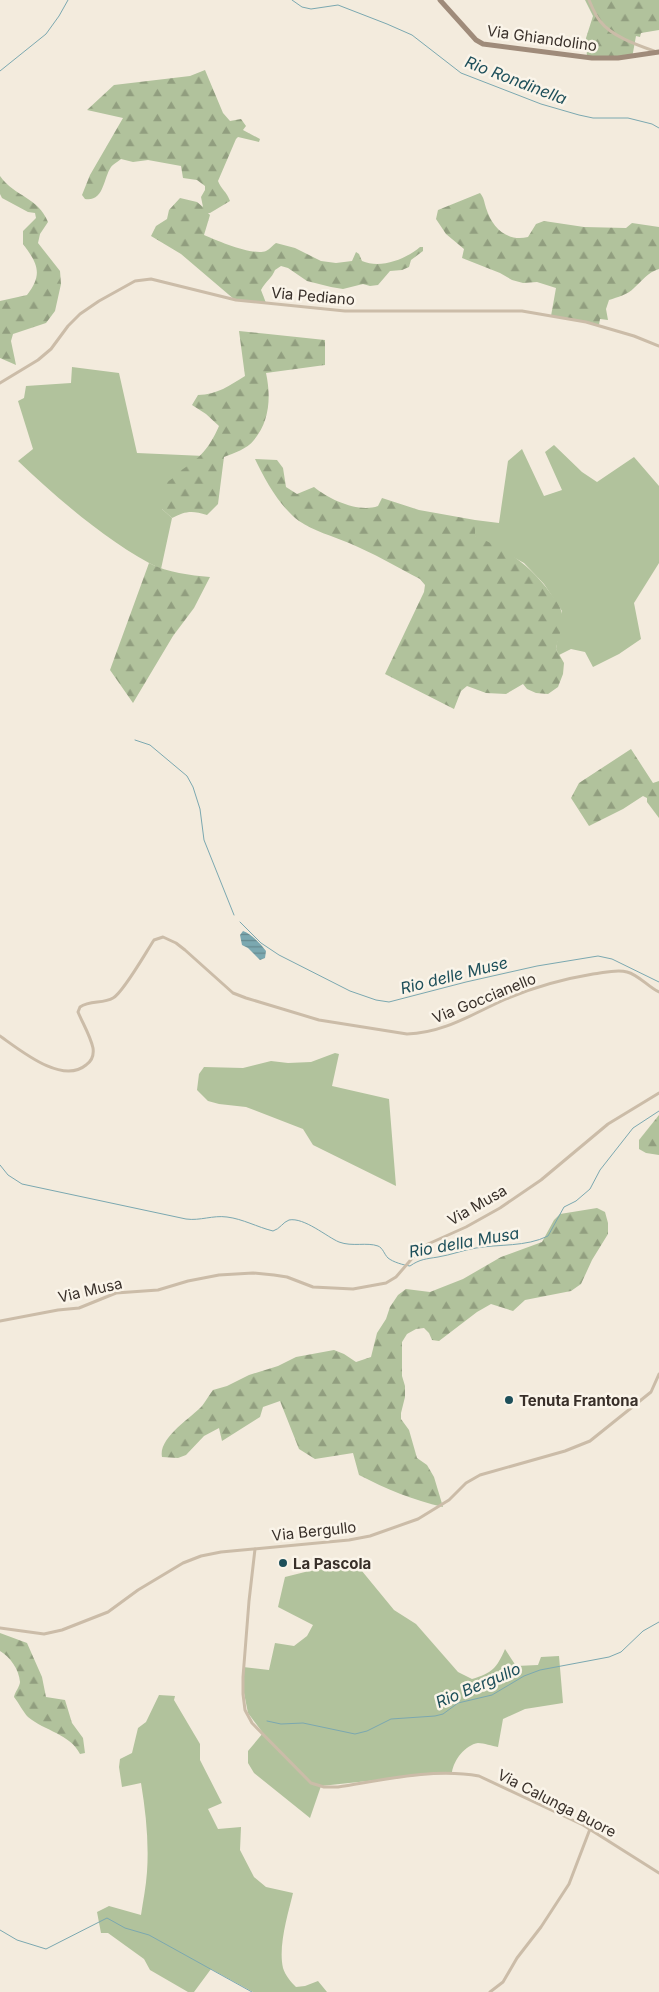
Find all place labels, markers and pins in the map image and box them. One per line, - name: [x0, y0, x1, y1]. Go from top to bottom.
- place label: Tenuta Frantona: [519, 1391, 638, 1410]
- marker: Tenuta Frantona: [503, 1394, 515, 1406]
- place label: La Pascola: [293, 1554, 371, 1573]
- marker: La Pascola: [277, 1557, 289, 1569]

